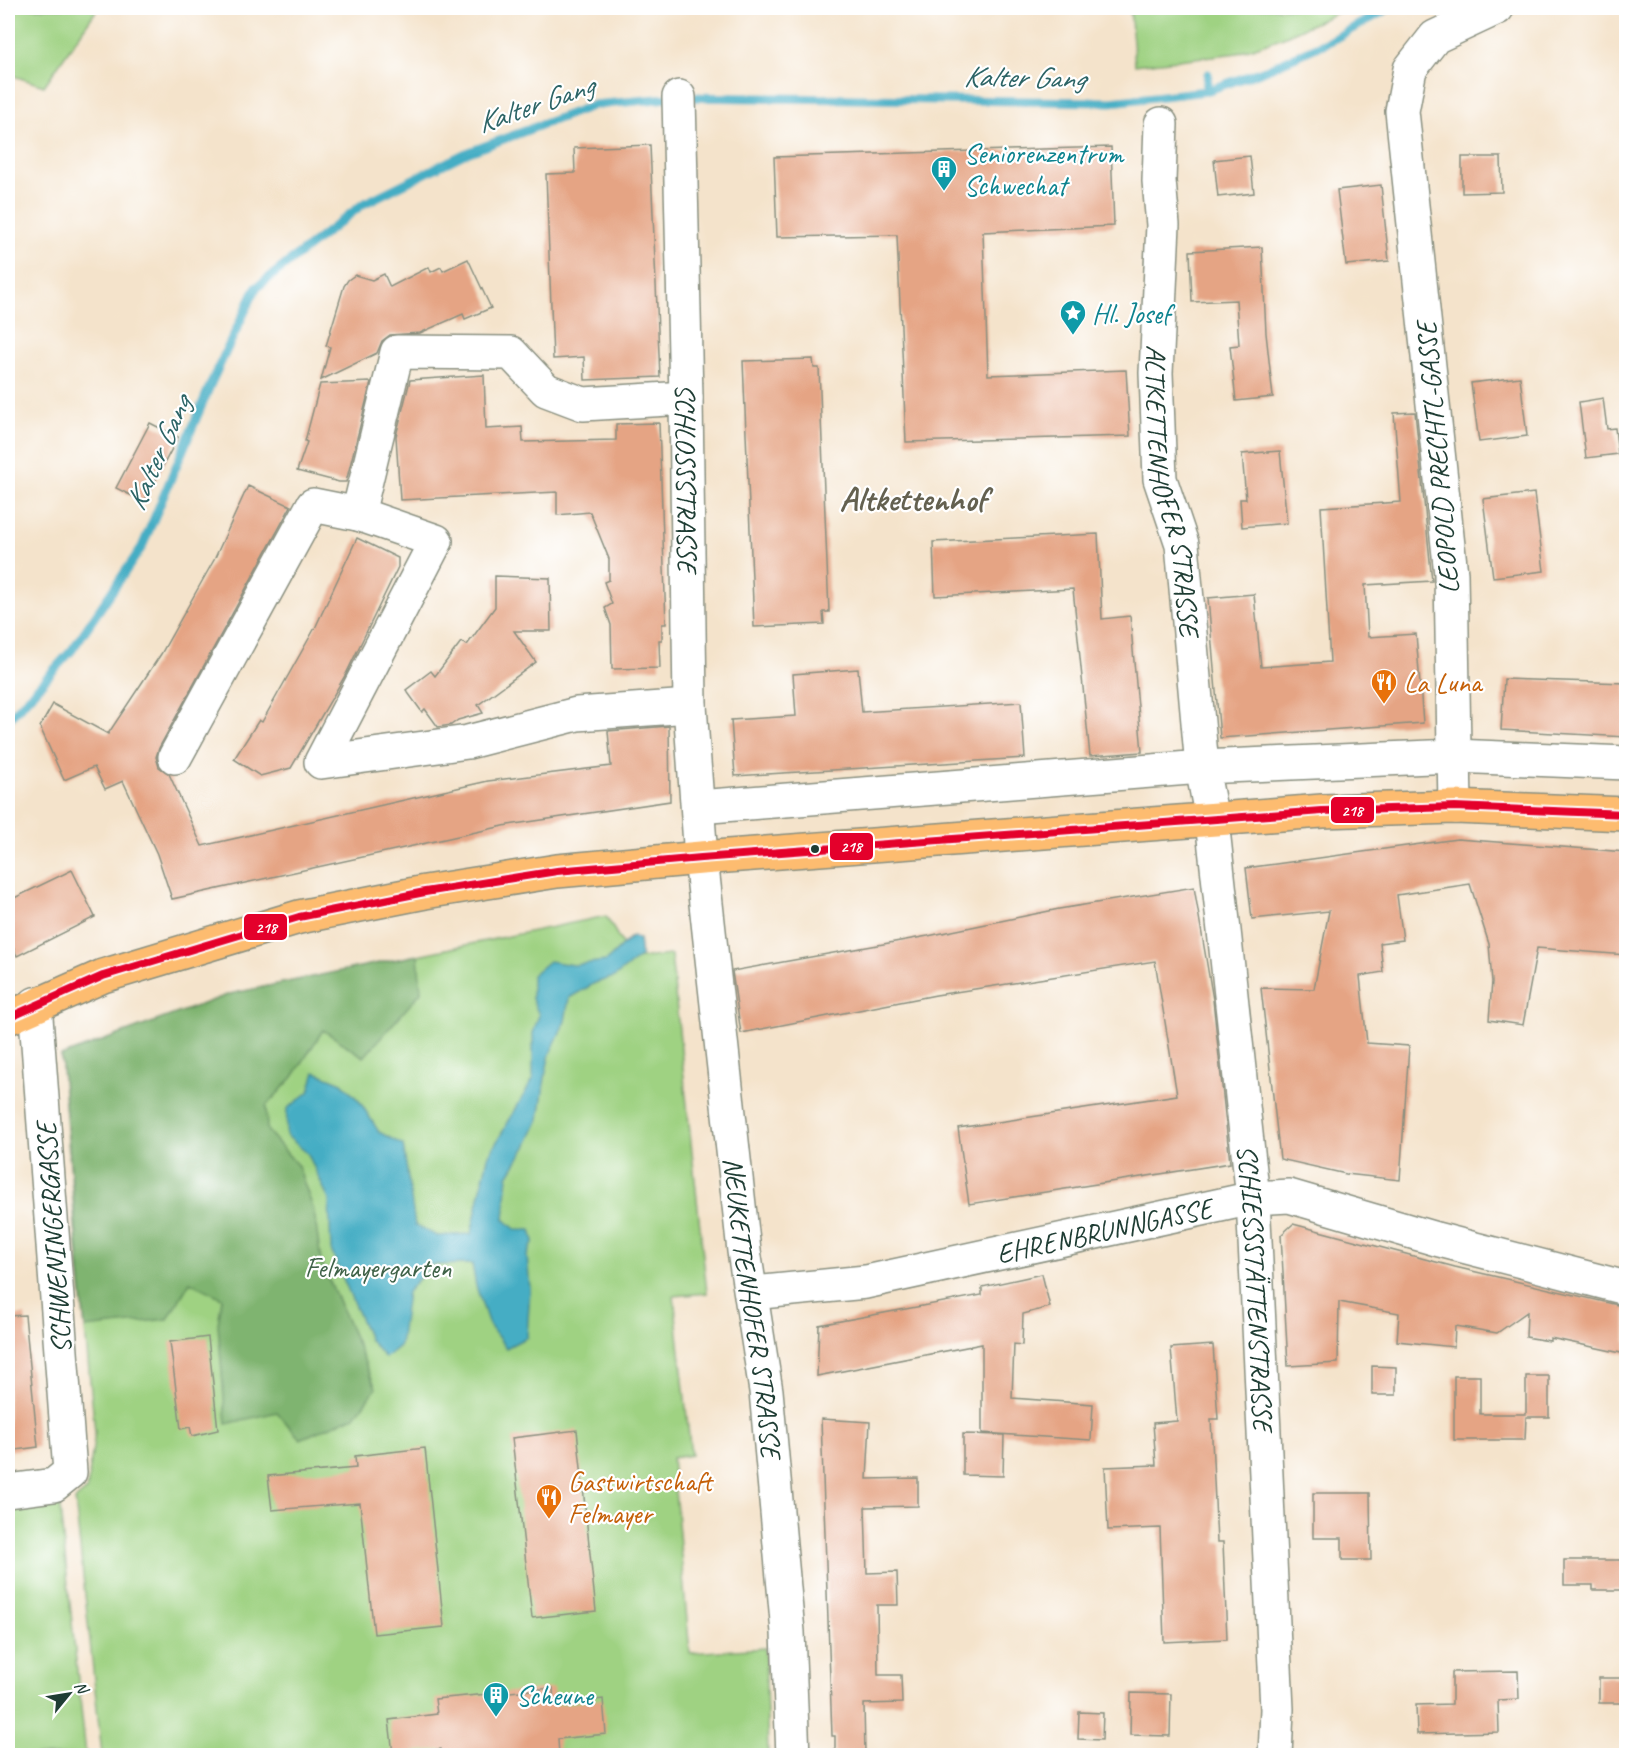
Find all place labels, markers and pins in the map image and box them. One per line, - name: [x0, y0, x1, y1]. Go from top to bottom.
- place label: Seniorenzentrum Schwechat: [964, 136, 1125, 203]
- building icon: Seniorenzentrum Schwechat: [929, 154, 959, 192]
- place label: Hl. Josef: [1092, 296, 1176, 331]
- place icon: Hl. Josef: [1058, 298, 1088, 336]
- place label: La Luna: [1404, 665, 1484, 700]
- restaurant icon: La Luna: [1369, 667, 1399, 705]
- unlabelled marker: [809, 843, 821, 855]
- place label: Gastwirtschaft Felmayer: [568, 1464, 714, 1531]
- restaurant icon: Gastwirtschaft Felmayer: [534, 1482, 564, 1520]
- place label: Scheune: [516, 1678, 595, 1713]
- building icon: Scheune: [481, 1680, 511, 1718]

